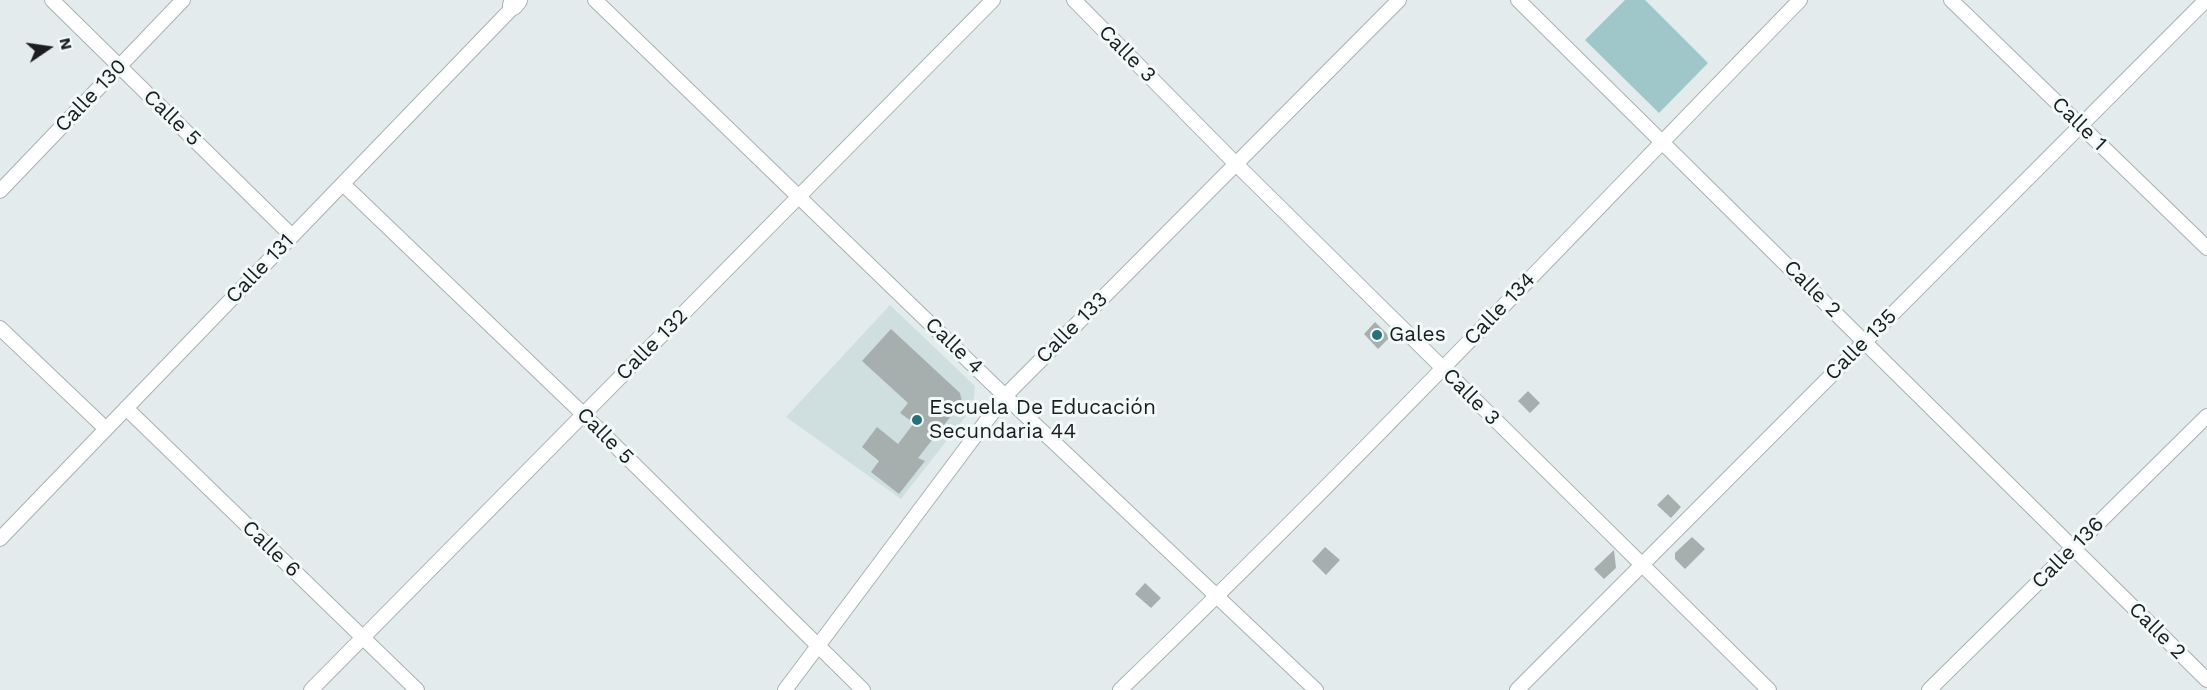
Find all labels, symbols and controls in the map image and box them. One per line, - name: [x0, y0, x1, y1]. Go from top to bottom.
- north arrow: [18, 18, 78, 78]
- street label: Calle 3: [1093, 20, 1161, 88]
- text: N: [55, 36, 77, 52]
- street label: Calle 130: [50, 54, 132, 138]
- street label: Calle 5: [138, 84, 206, 152]
- street label: Calle 1: [2046, 92, 2112, 156]
- street label: Calle 131: [221, 229, 299, 309]
- street label: Calle 2: [1778, 255, 1846, 323]
- street label: Calle 134: [1459, 267, 1541, 351]
- street label: Calle 133: [1031, 287, 1113, 369]
- street label: Calle 132: [611, 304, 693, 386]
- street label: Calle 135: [1820, 304, 1902, 386]
- street label: Calle 4: [920, 312, 988, 380]
- place label: Gales: [1389, 322, 1446, 348]
- marker: Gales: [1370, 328, 1384, 342]
- street label: Calle 3: [1437, 363, 1505, 431]
- place label: Escuela De Educación Secundaria 44: [929, 395, 1156, 445]
- street label: Calle 5: [571, 402, 639, 470]
- marker: Escuela De Educación Secundaria 44: [910, 413, 924, 427]
- street label: Calle 136: [2027, 512, 2109, 594]
- street label: Calle 6: [237, 515, 305, 583]
- street label: Calle 2: [2123, 597, 2191, 665]

